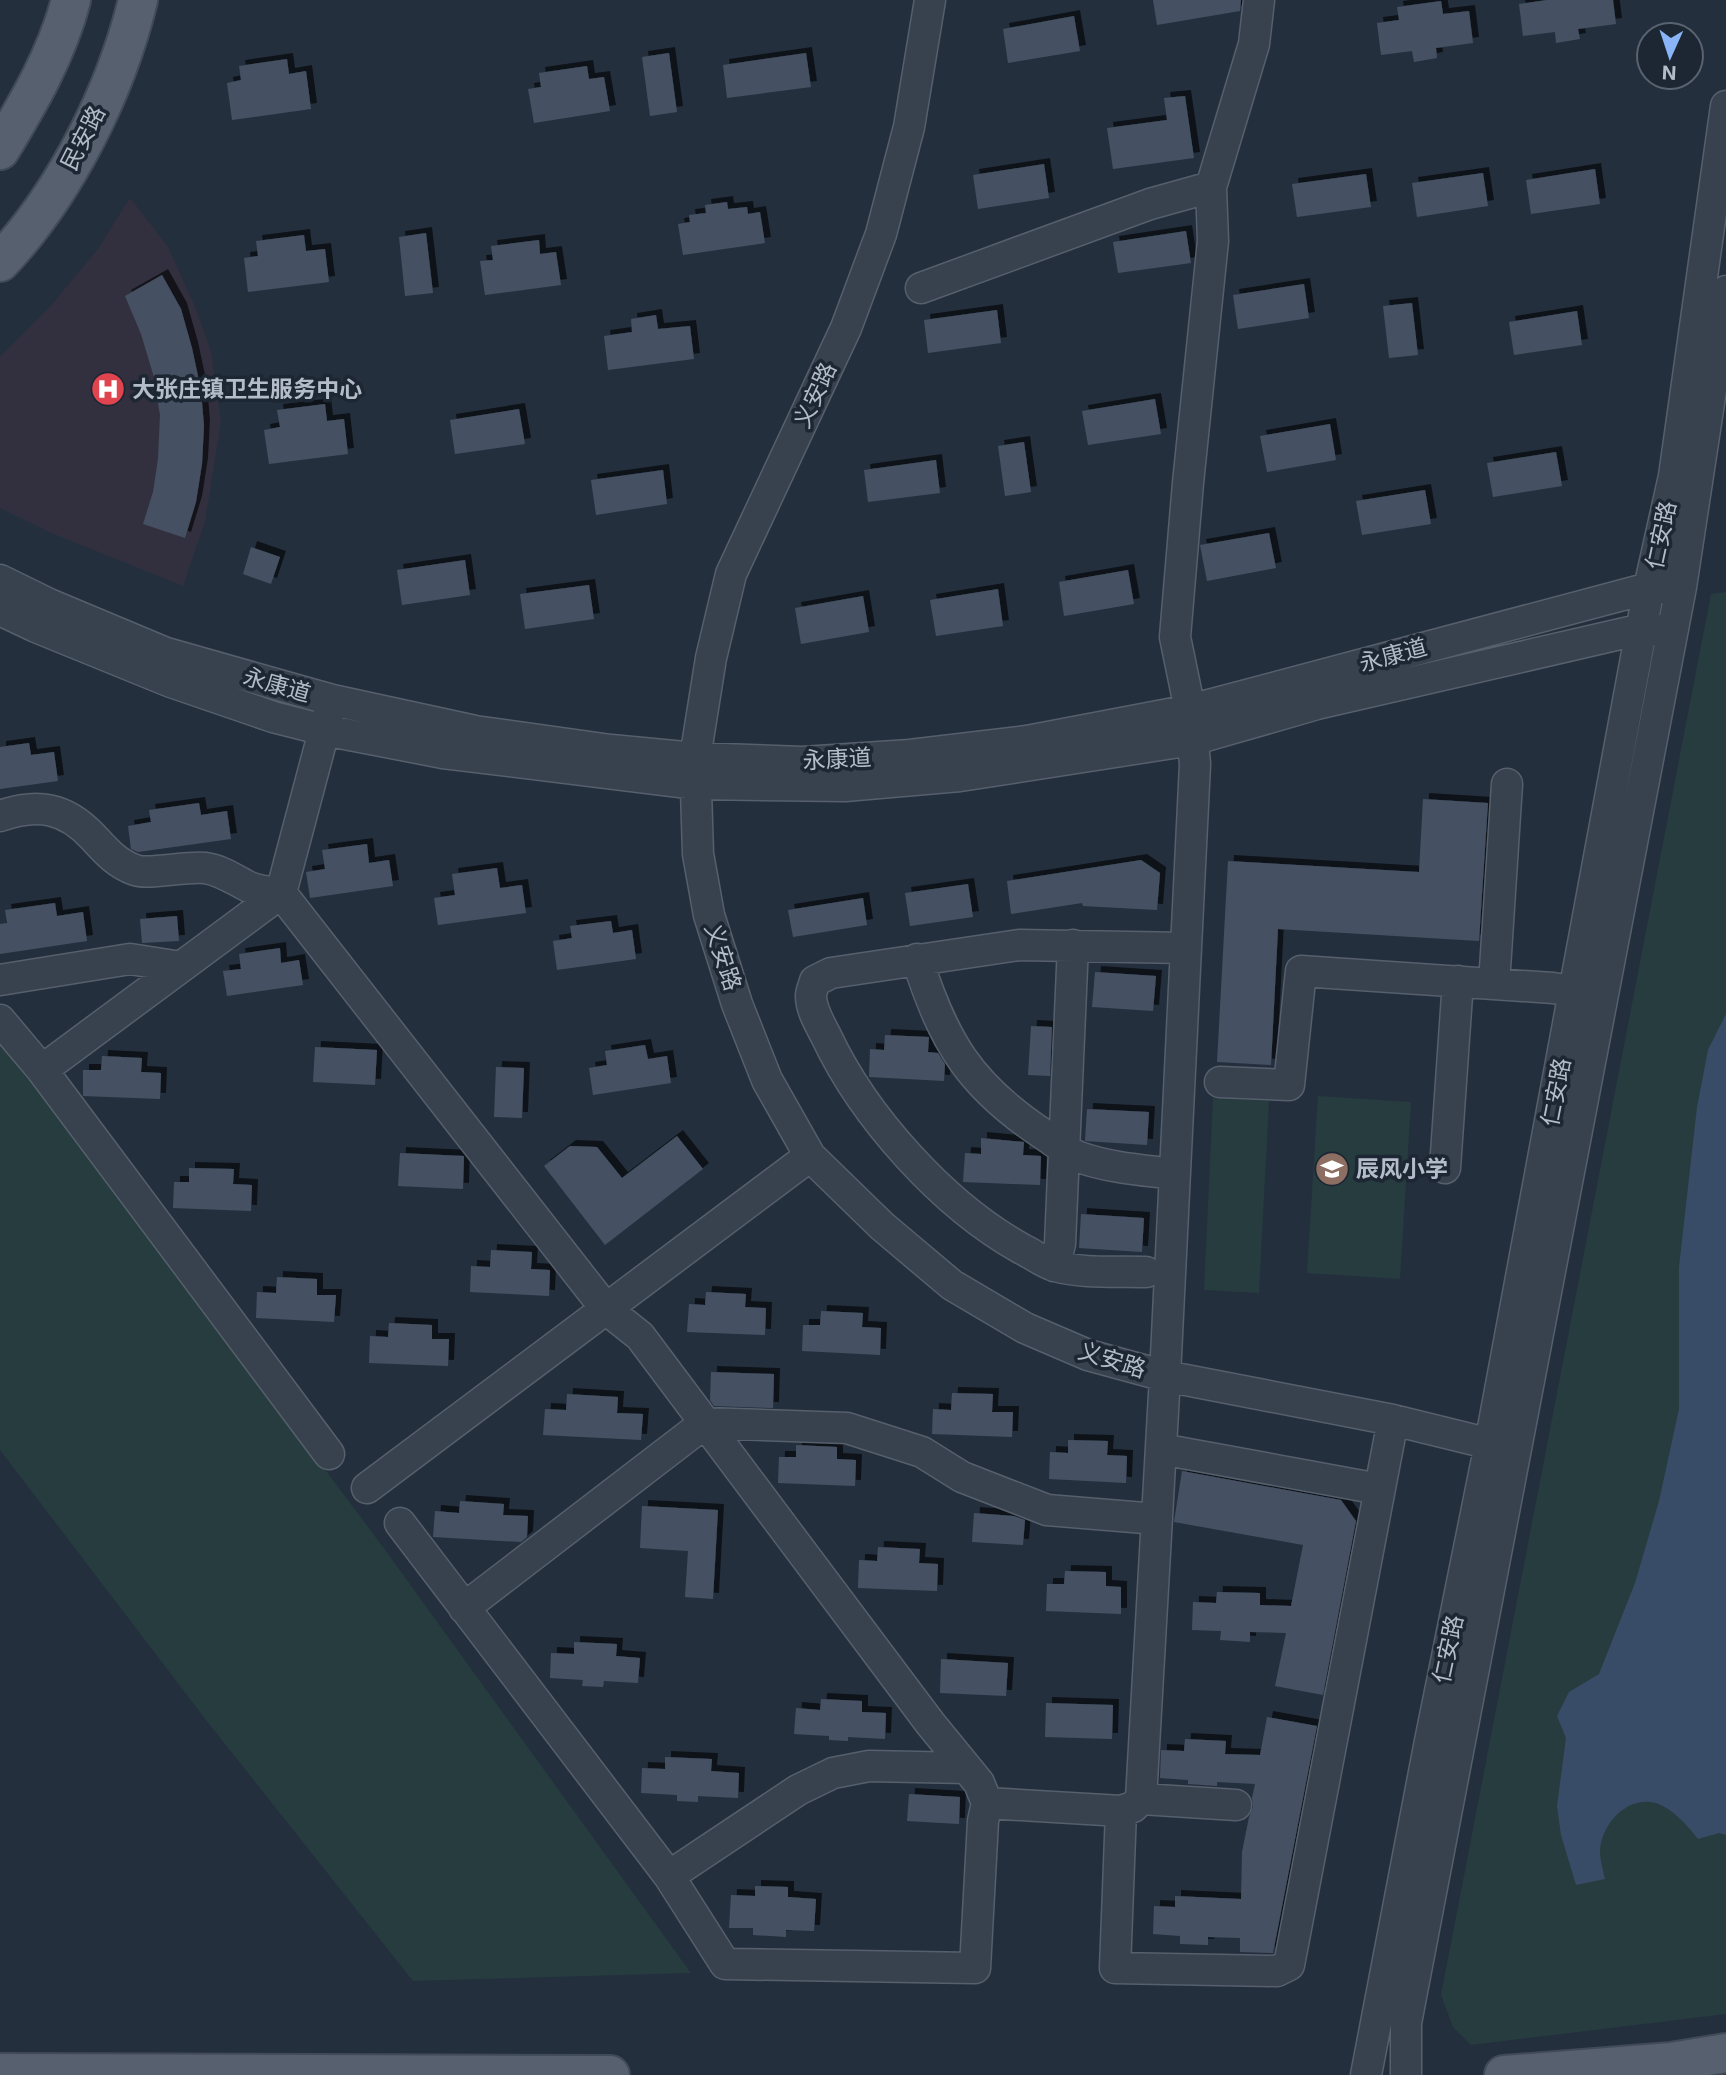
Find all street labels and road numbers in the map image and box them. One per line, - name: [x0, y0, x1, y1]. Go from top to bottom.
- street label: 民安路: [55, 101, 111, 175]
- street label: 义安路: [788, 358, 842, 432]
- street label: 仁安路: [1640, 498, 1682, 572]
- street label: 永康道: [1356, 633, 1430, 677]
- street label: 永康道: [240, 662, 314, 708]
- street label: 永康道: [802, 743, 872, 775]
- street label: 义安路: [699, 920, 747, 994]
- street label: 仁安路: [1536, 1055, 1576, 1129]
- street label: 义安路: [1075, 1337, 1149, 1383]
- street label: 仁安路: [1427, 1612, 1469, 1686]

